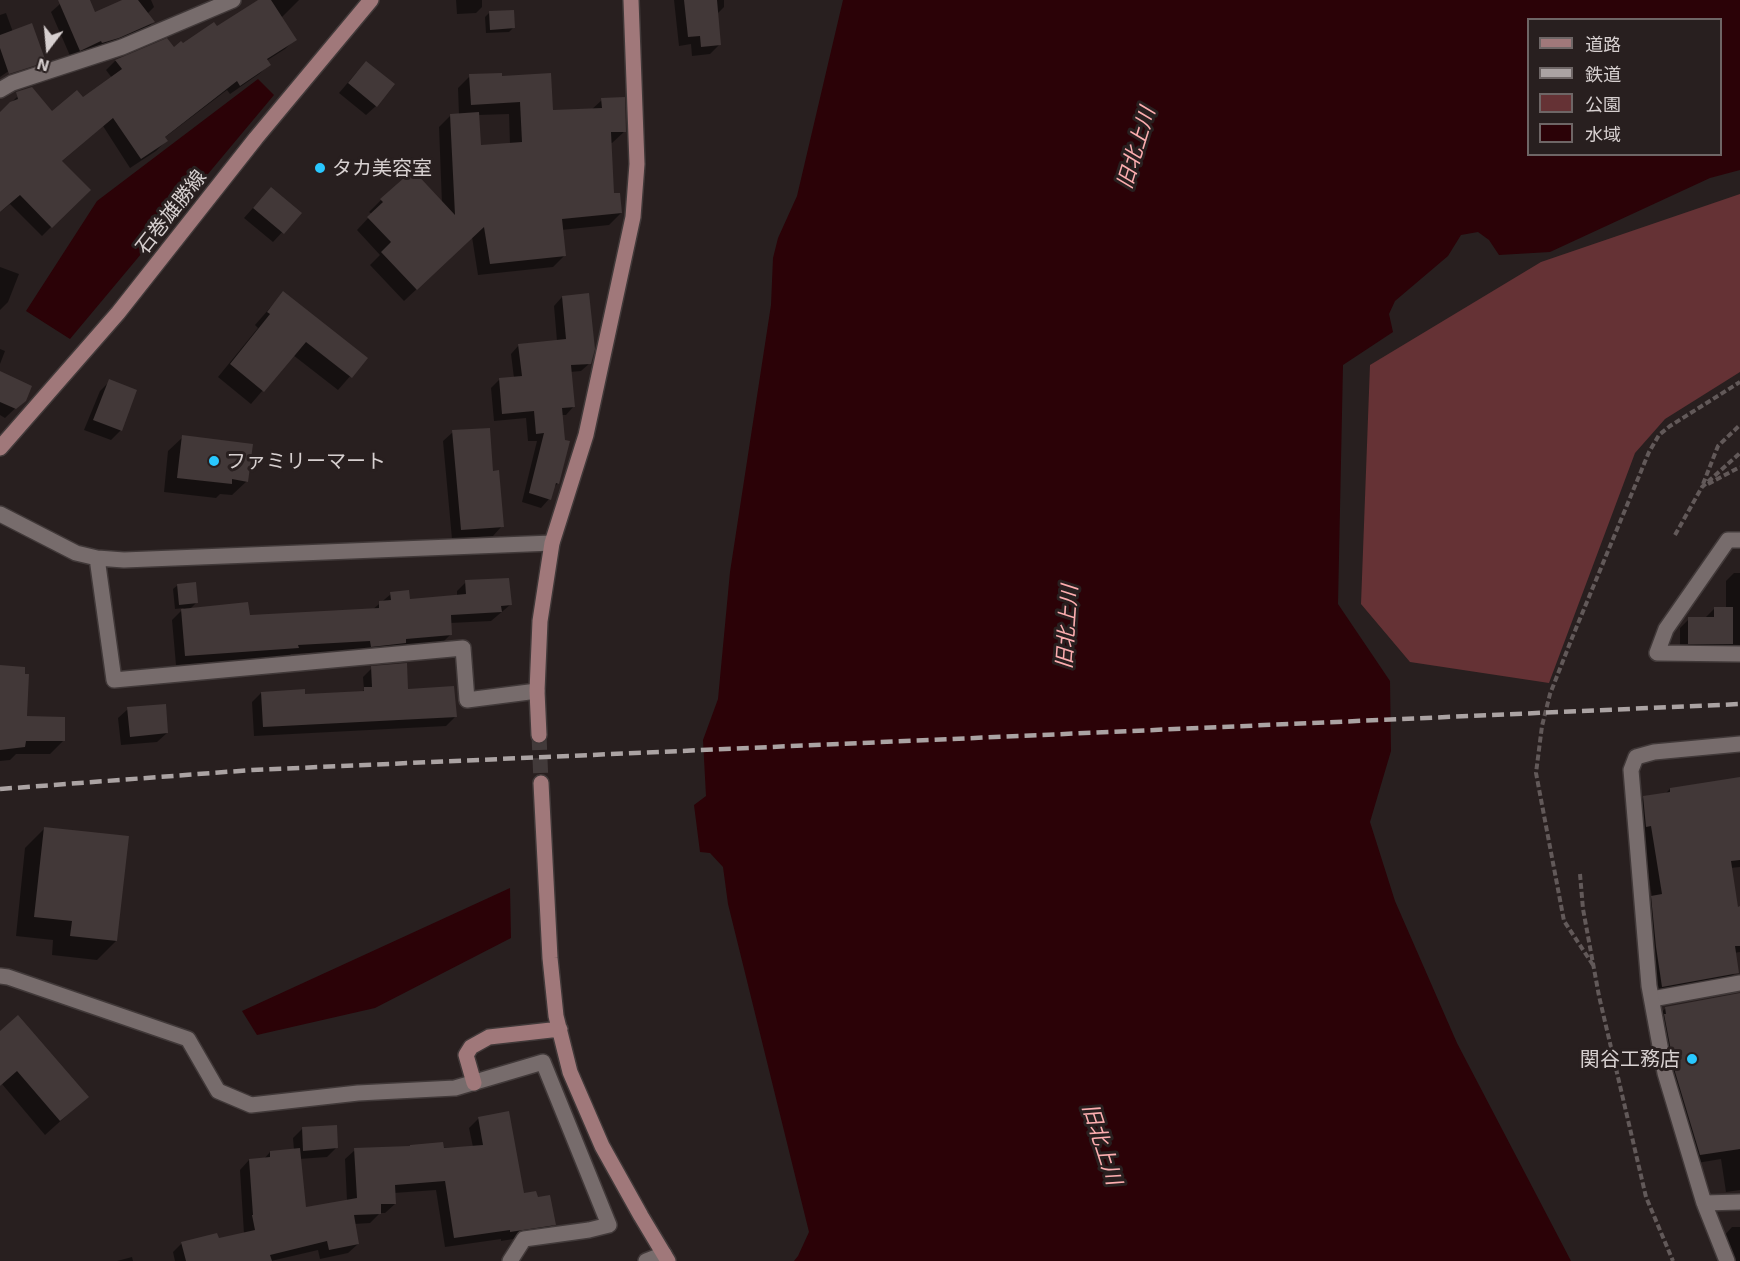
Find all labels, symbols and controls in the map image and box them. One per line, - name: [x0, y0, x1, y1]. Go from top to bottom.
- north arrow: [18, 18, 78, 78]
- legend: [1527, 18, 1722, 156]
- text: 道路: [1585, 33, 1621, 55]
- text: N: [35, 55, 51, 77]
- text: 鉄道: [1585, 63, 1621, 85]
- text: 公園: [1585, 93, 1621, 115]
- water label: 旧北上川: [1112, 104, 1160, 192]
- text: 水域: [1585, 123, 1621, 145]
- place label: タカ美容室: [332, 156, 432, 180]
- marker: タカ美容室: [313, 161, 327, 175]
- street label: 石巻雄勝線: [131, 165, 211, 259]
- place label: ファミリーマート: [226, 449, 386, 473]
- marker: ファミリーマート: [207, 454, 221, 468]
- water label: 旧北上川: [1052, 584, 1082, 670]
- place label: 関谷工務店: [1580, 1047, 1680, 1071]
- marker: 関谷工務店: [1685, 1052, 1699, 1066]
- water label: 旧北上川: [1077, 1100, 1127, 1188]

